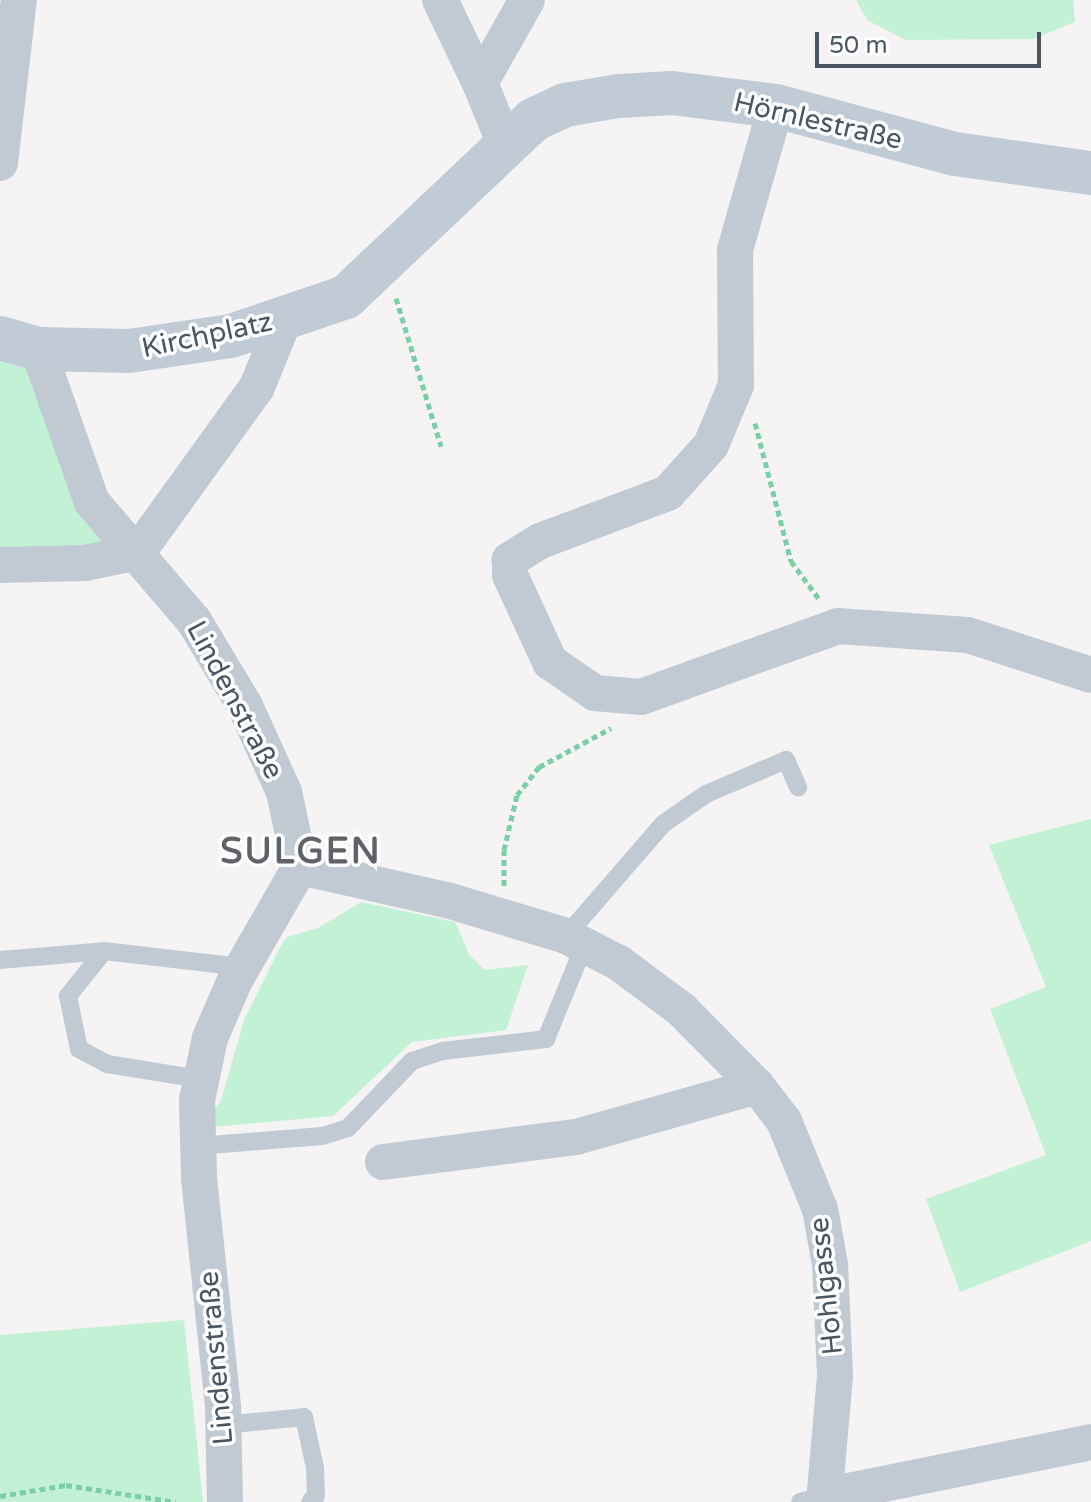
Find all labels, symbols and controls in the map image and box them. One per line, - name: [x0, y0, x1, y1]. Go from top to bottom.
- scale bar: [819, 16, 1045, 66]
- text: 50 m: [829, 31, 887, 60]
- street label: Hörnlestraße: [731, 85, 905, 157]
- street label: Kirchplatz: [139, 305, 275, 365]
- street label: Lindenstraße: [179, 615, 291, 785]
- district label: SULGEN: [220, 830, 382, 874]
- street label: Hohlgasse: [802, 1216, 850, 1356]
- street label: Lindenstraße: [192, 1270, 240, 1446]

